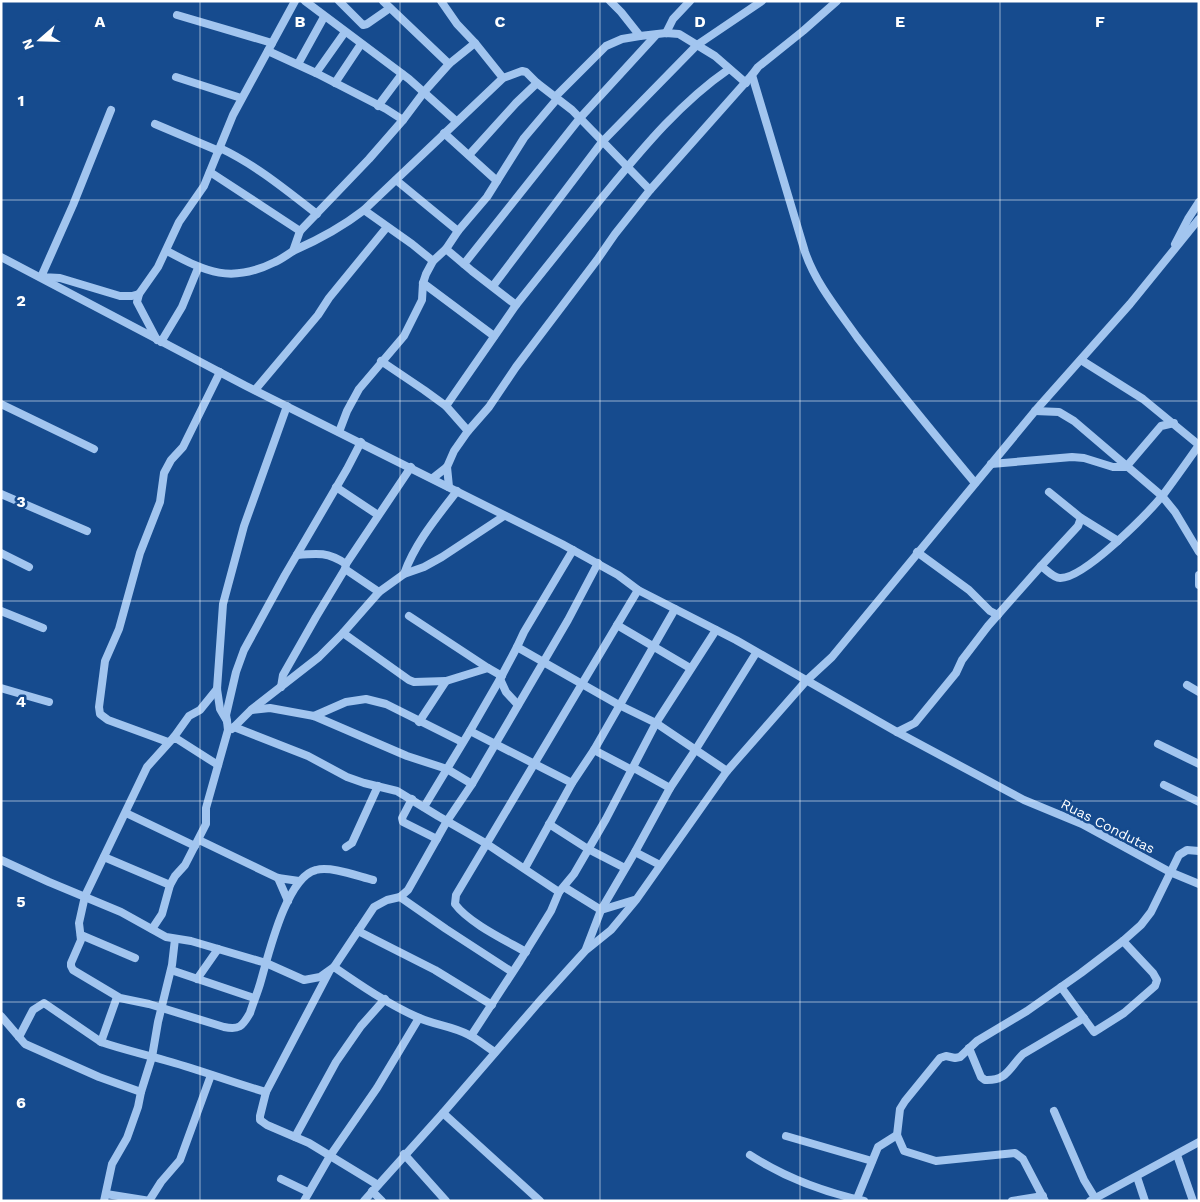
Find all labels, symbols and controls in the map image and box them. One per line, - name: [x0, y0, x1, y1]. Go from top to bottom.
- text: A: [95, 12, 106, 31]
- text: B: [295, 12, 306, 31]
- text: C: [495, 12, 506, 31]
- text: D: [694, 12, 706, 31]
- text: E: [895, 12, 905, 31]
- text: F: [1095, 12, 1105, 31]
- north arrow: [15, 15, 65, 65]
- text: N: [18, 37, 37, 52]
- text: 1: [18, 91, 24, 110]
- text: 2: [16, 291, 26, 310]
- text: 3: [16, 492, 26, 511]
- text: 4: [16, 692, 26, 711]
- street label: Ruas Condutas: [1058, 795, 1158, 857]
- text: 5: [16, 892, 26, 911]
- text: 6: [16, 1093, 26, 1112]

